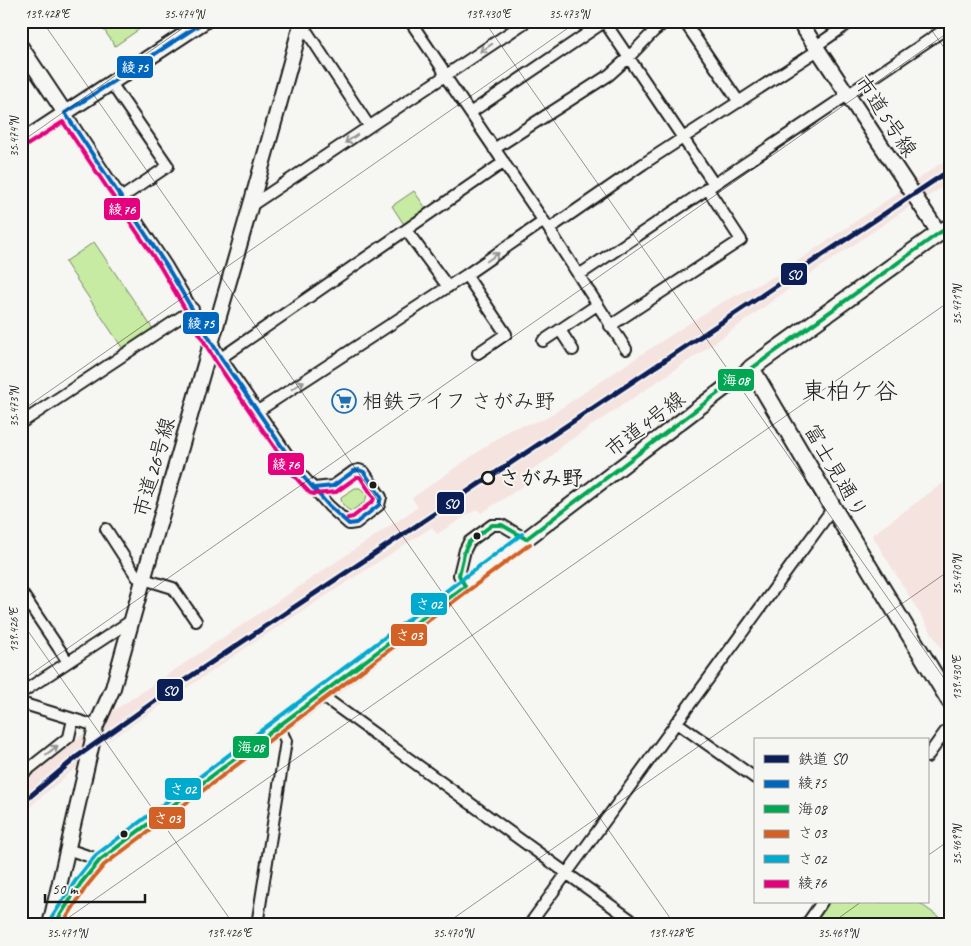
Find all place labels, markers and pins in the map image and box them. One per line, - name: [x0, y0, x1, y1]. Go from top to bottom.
- supermarket icon: 相鉄ライフ さがみ野: [331, 388, 357, 414]
- place label: 相鉄ライフ さがみ野: [362, 388, 555, 414]
- place label: さがみ野: [499, 465, 583, 491]
- marker: さがみ野: [481, 471, 495, 485]
- unlabelled marker: [368, 480, 378, 490]
- unlabelled marker: [472, 531, 482, 541]
- unlabelled marker: [119, 829, 129, 839]

